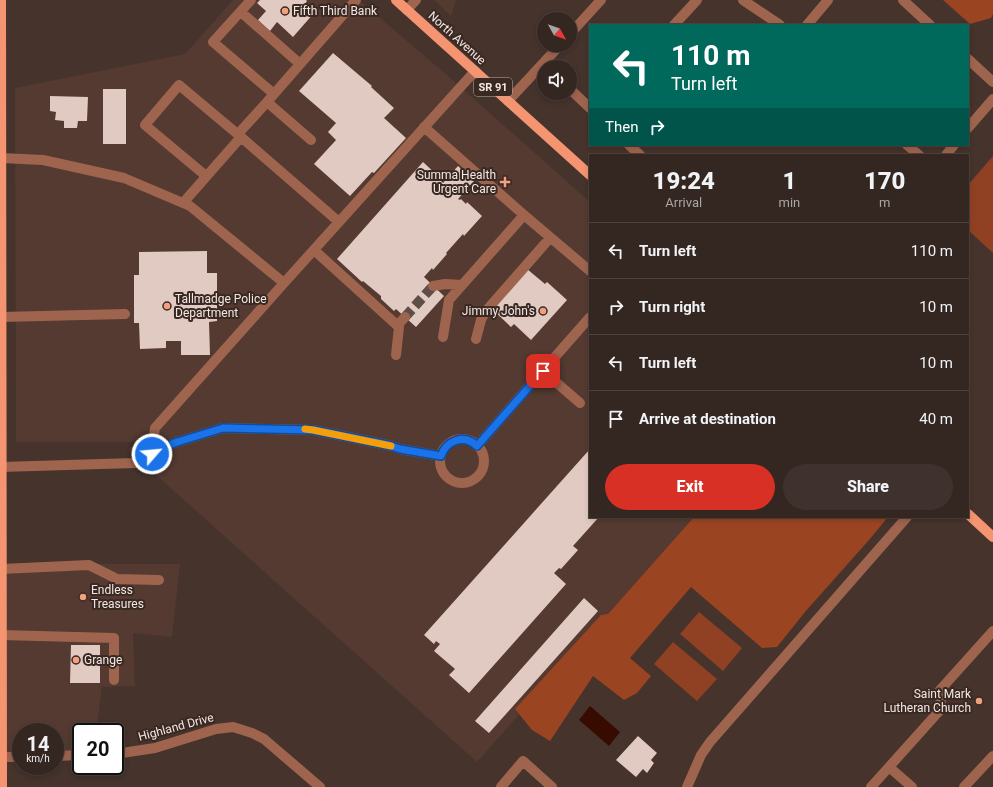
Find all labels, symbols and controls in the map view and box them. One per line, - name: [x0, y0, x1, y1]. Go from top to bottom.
- place label: Fifth Third Bank: [293, 4, 378, 18]
- marker: Fifth Third Bank: [280, 6, 290, 16]
- street label: North Avenue: [425, 9, 489, 67]
- north arrow: [537, 12, 577, 52]
- map controls: [537, 12, 577, 100]
- text: 110 m: [671, 39, 750, 72]
- icon: left: [605, 40, 657, 92]
- button: sound: [537, 60, 577, 100]
- text: Turn left: [671, 73, 737, 94]
- road number: SR 91: [474, 78, 512, 96]
- icon: right: [646, 116, 668, 138]
- text: Then: [605, 118, 638, 136]
- text: 19:24: [653, 167, 715, 195]
- text: 1: [782, 167, 796, 195]
- text: 170: [864, 167, 905, 195]
- place label: Summa Health Urgent Care: [417, 168, 496, 196]
- marker: Summa Health Urgent Care: [499, 176, 511, 188]
- text: Arrival: [665, 195, 702, 210]
- text: min: [779, 195, 800, 210]
- text: m: [879, 195, 890, 210]
- icon: left: [605, 240, 627, 262]
- text: Turn left: [639, 242, 696, 260]
- text: 110 m: [911, 242, 953, 260]
- place label: Tallmadge Police Department: [175, 292, 267, 320]
- icon: right: [605, 296, 627, 318]
- text: Turn right: [639, 298, 705, 316]
- text: 10 m: [919, 298, 953, 316]
- marker: Tallmadge Police Department: [162, 301, 172, 311]
- place label: Jimmy John's: [462, 304, 535, 318]
- marker: Jimmy John's: [538, 306, 548, 316]
- icon: left: [605, 352, 627, 374]
- pin: [526, 354, 560, 388]
- text: Turn left: [639, 354, 696, 372]
- text: 10 m: [919, 354, 953, 372]
- icon: arrive: [532, 360, 554, 382]
- icon: arrive: [605, 408, 627, 430]
- text: Arrive at destination: [639, 410, 776, 428]
- text: 40 m: [919, 410, 953, 428]
- position arrow: [131, 433, 173, 475]
- button: Exit: [605, 464, 775, 510]
- button: Share: [783, 464, 953, 510]
- place label: Endless Treasures: [91, 583, 144, 611]
- marker: Endless Treasures: [78, 592, 88, 602]
- place label: Grange: [84, 653, 122, 667]
- marker: Grange: [71, 655, 81, 665]
- place label: Saint Mark Lutheran Church: [883, 687, 972, 715]
- marker: Saint Mark Lutheran Church: [974, 696, 984, 706]
- street label: Highland Drive: [137, 710, 215, 744]
- speed limit sign: 20: [72, 723, 124, 775]
- text: 14: [27, 732, 49, 756]
- text: km/h: [26, 753, 50, 764]

